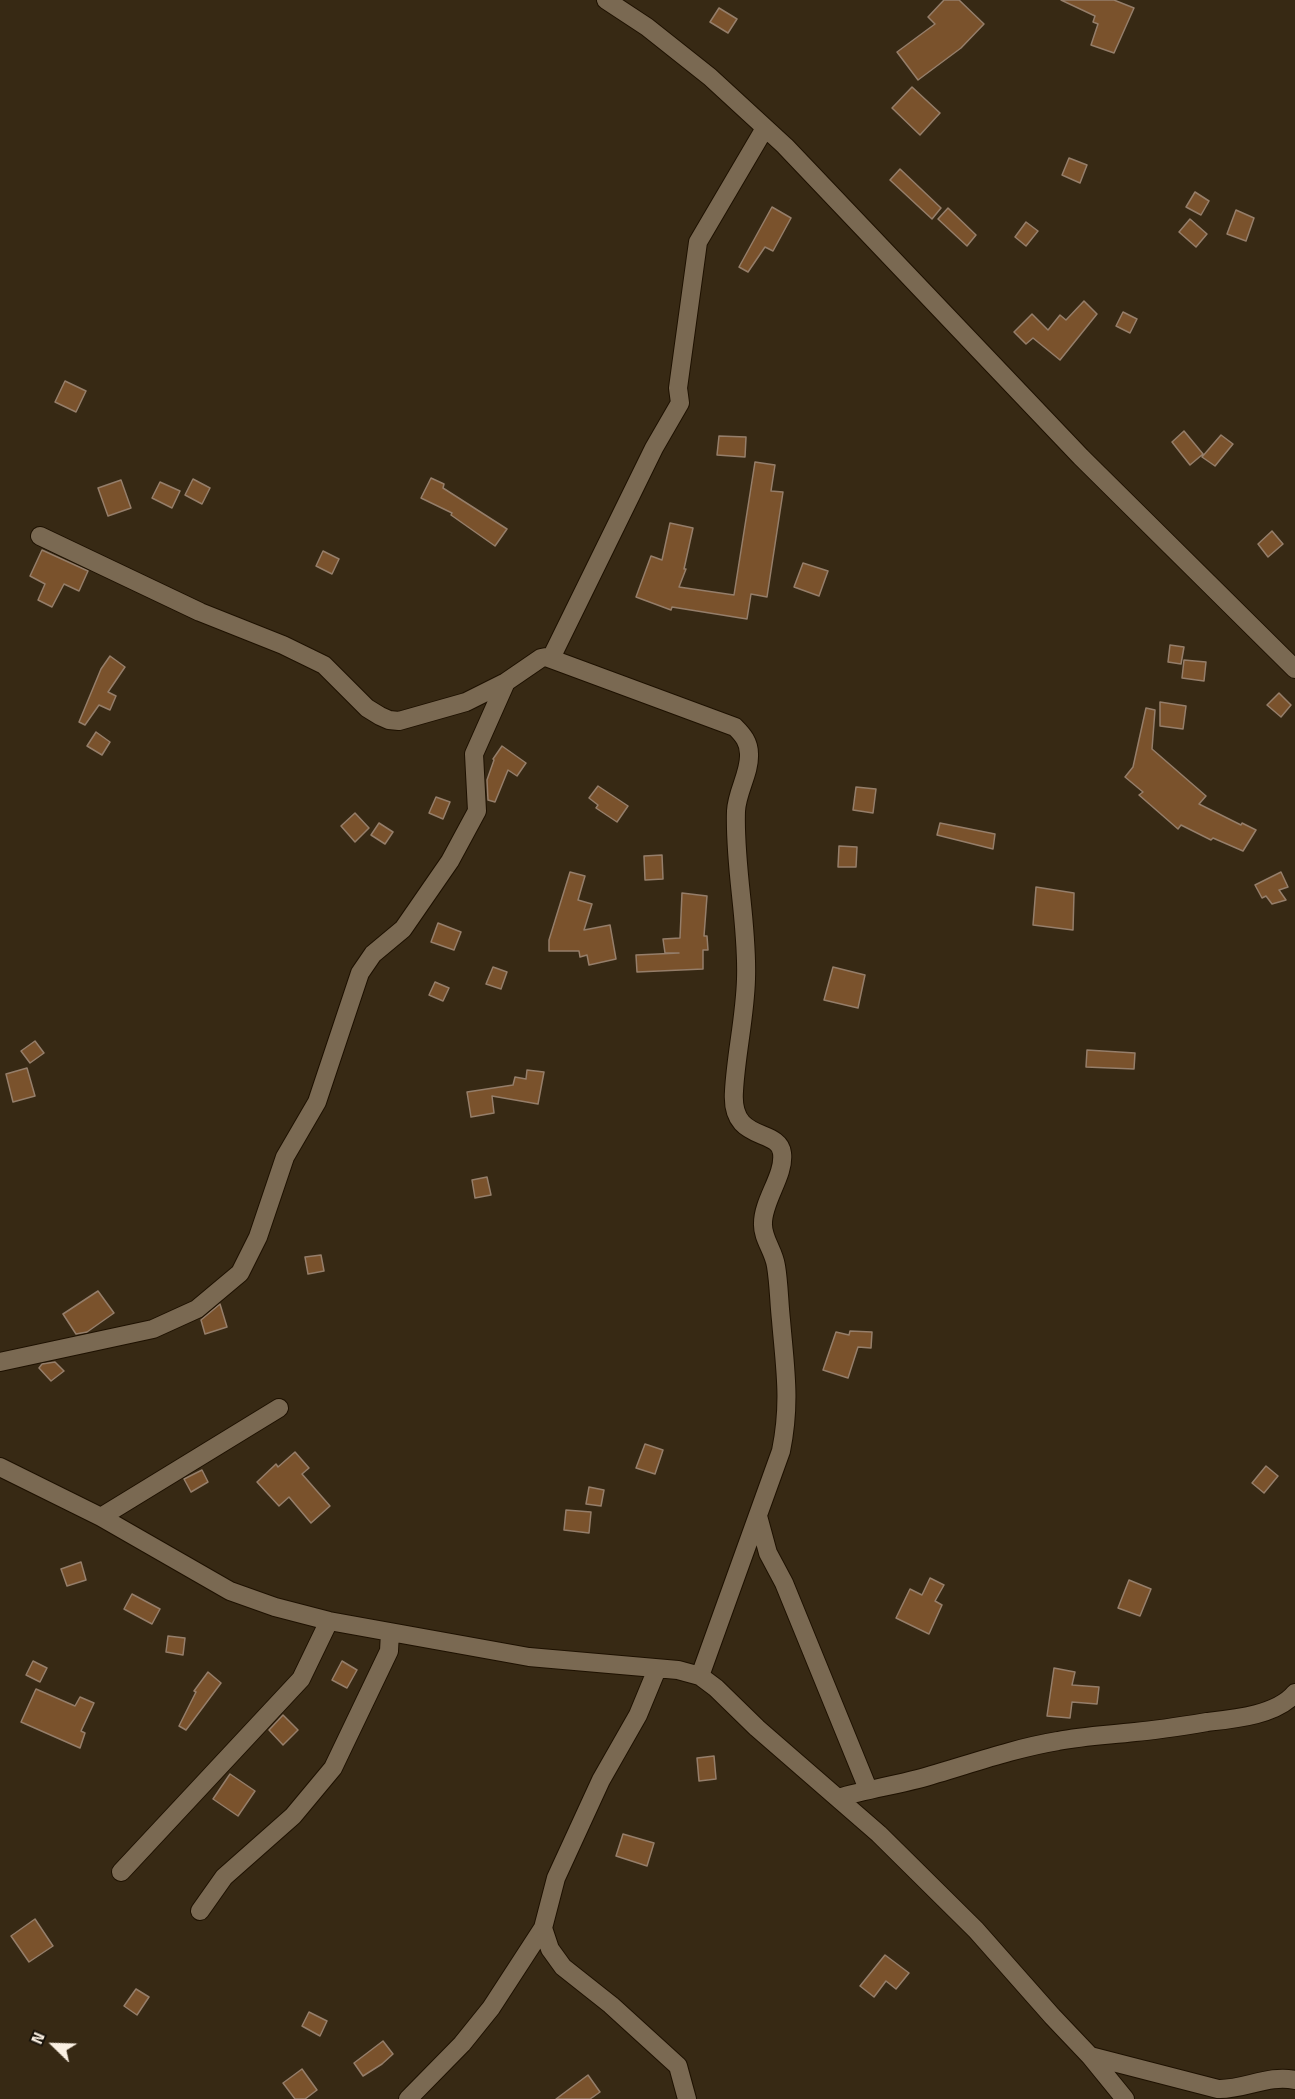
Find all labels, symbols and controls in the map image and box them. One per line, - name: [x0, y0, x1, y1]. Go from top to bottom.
- north arrow: [24, 2015, 84, 2075]
- text: N: [24, 2028, 51, 2048]

